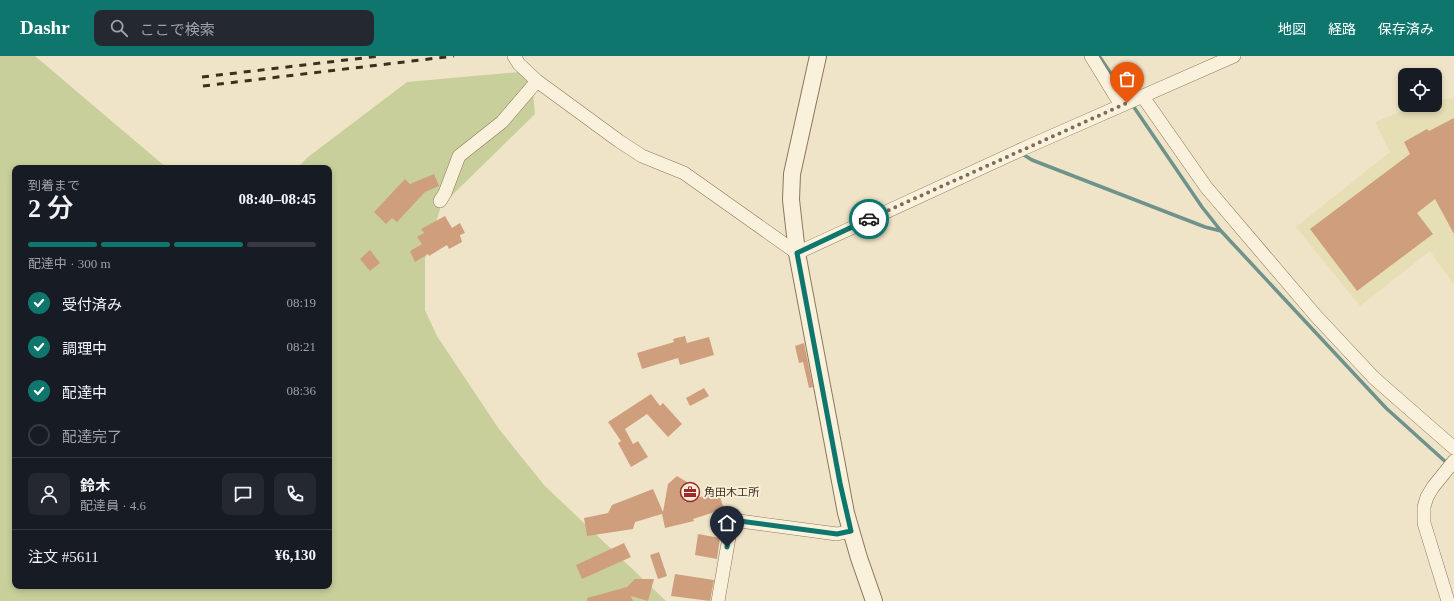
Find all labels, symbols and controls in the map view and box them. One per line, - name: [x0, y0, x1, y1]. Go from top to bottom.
- search box: [94, 10, 374, 46]
- text: Dashr: [20, 17, 70, 38]
- icon: search: [108, 17, 130, 39]
- text: ここで検索: [140, 22, 215, 38]
- text: 地図: [1278, 22, 1306, 37]
- text: 経路: [1328, 22, 1356, 37]
- text: 保存済み: [1378, 22, 1434, 37]
- pin: [1110, 62, 1144, 103]
- icon: bag: [1116, 68, 1138, 90]
- map controls: [1398, 68, 1442, 112]
- button: locate: [1398, 68, 1442, 112]
- text: 到着まで: [28, 178, 80, 193]
- text: 08:40–08:45: [239, 191, 316, 207]
- text: 2 分: [28, 194, 74, 223]
- courier: [849, 199, 889, 239]
- icon: car: [858, 208, 880, 230]
- text: 配達中 · 300 m: [28, 256, 111, 271]
- icon: check: [28, 292, 50, 314]
- text: 08:19: [286, 295, 316, 310]
- text: 受付済み: [62, 297, 122, 313]
- icon: check: [28, 336, 50, 358]
- text: 08:21: [286, 339, 316, 354]
- text: 調理中: [62, 341, 107, 357]
- icon: check: [28, 380, 50, 402]
- text: 08:36: [286, 383, 316, 398]
- text: 配達中: [62, 385, 107, 401]
- text: 配達完了: [62, 429, 122, 445]
- button: person: [28, 473, 70, 515]
- button: chat: [222, 473, 264, 515]
- button: phone: [274, 473, 316, 515]
- text: 鈴木: [80, 478, 110, 494]
- office icon: 角田木工所: [679, 481, 701, 503]
- place label: 角田木工所: [704, 486, 760, 498]
- text: 配達員 · 4.6: [80, 498, 146, 513]
- pin: [710, 506, 744, 547]
- icon: home: [716, 512, 738, 534]
- text: ¥6,130: [275, 547, 316, 563]
- text: 注文 #5611: [28, 549, 99, 565]

